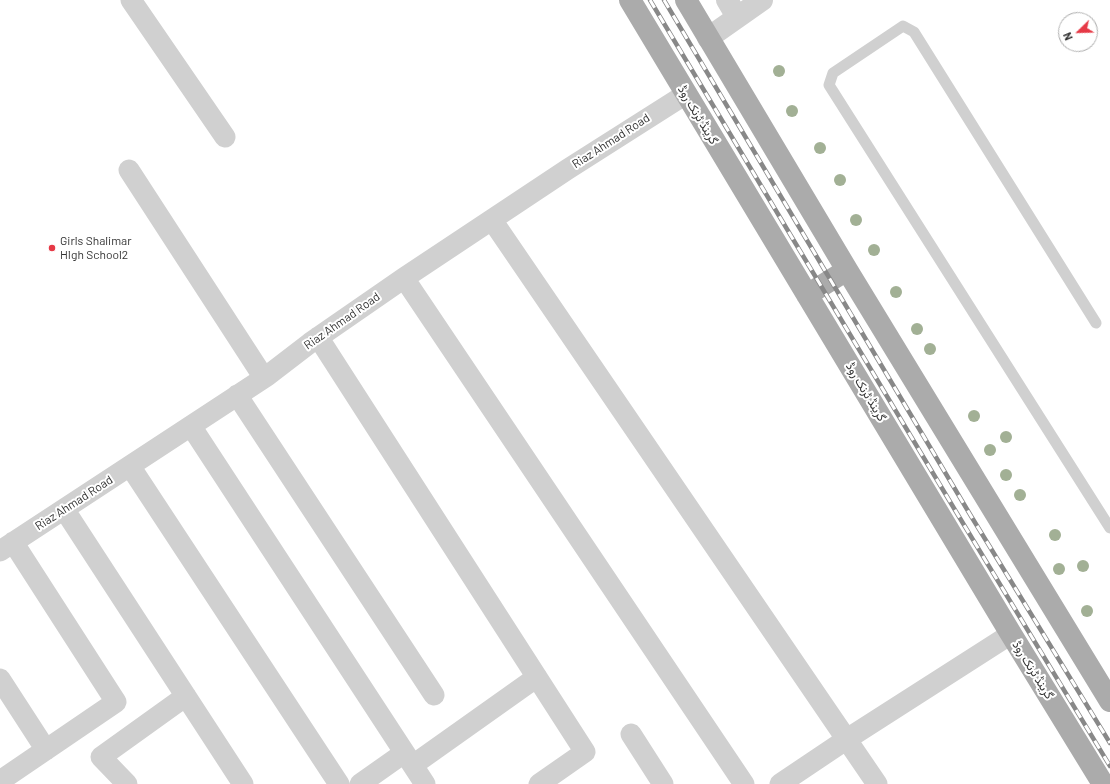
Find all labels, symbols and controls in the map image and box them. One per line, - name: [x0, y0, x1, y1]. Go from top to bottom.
- north arrow: [1058, 12, 1098, 52]
- text: N: [1060, 31, 1075, 42]
- street label: گرینڈ ٹرنک روڈ: [675, 83, 721, 147]
- street label: Riaz Ahmad Road: [570, 111, 652, 171]
- place label: Girls Shalimar HIgh School2: [60, 234, 132, 262]
- marker: Girls Shalimar HIgh School2: [47, 243, 57, 253]
- street label: Riaz Ahmad Road: [301, 289, 383, 353]
- street label: گرینڈ ٹرنک روڈ: [843, 360, 889, 424]
- street label: Riaz Ahmad Road: [33, 473, 115, 533]
- street label: گرینڈ ٹرنک روڈ: [1009, 638, 1057, 702]

